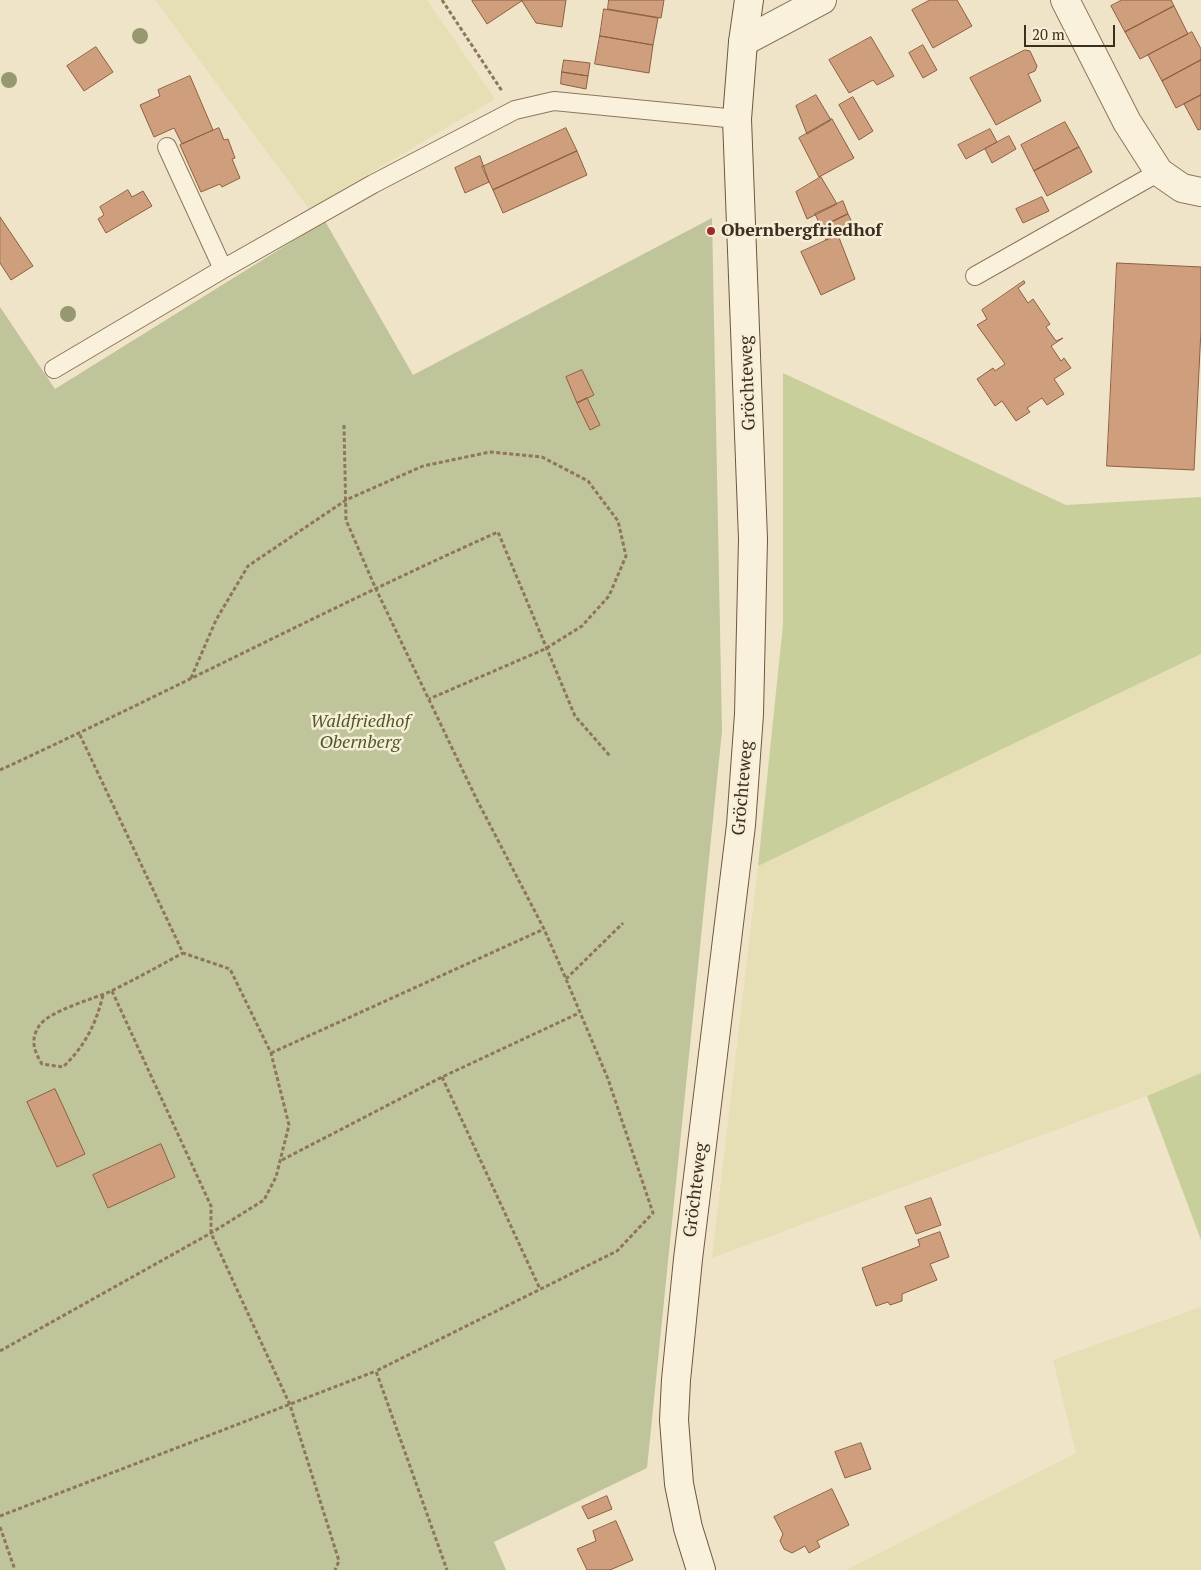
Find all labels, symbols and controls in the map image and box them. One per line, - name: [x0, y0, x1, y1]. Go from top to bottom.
- scale bar: [1026, 15, 1117, 47]
- text: 20 m: [1032, 24, 1065, 44]
- place label: Obernbergfriedhof: [721, 220, 882, 242]
- marker: Obernbergfriedhof: [705, 225, 717, 237]
- street label: Gröchteweg: [736, 335, 760, 431]
- park label: Waldfriedhof Obernberg: [310, 711, 410, 754]
- street label: Gröchteweg: [728, 740, 758, 836]
- street label: Gröchteweg: [679, 1141, 713, 1239]

